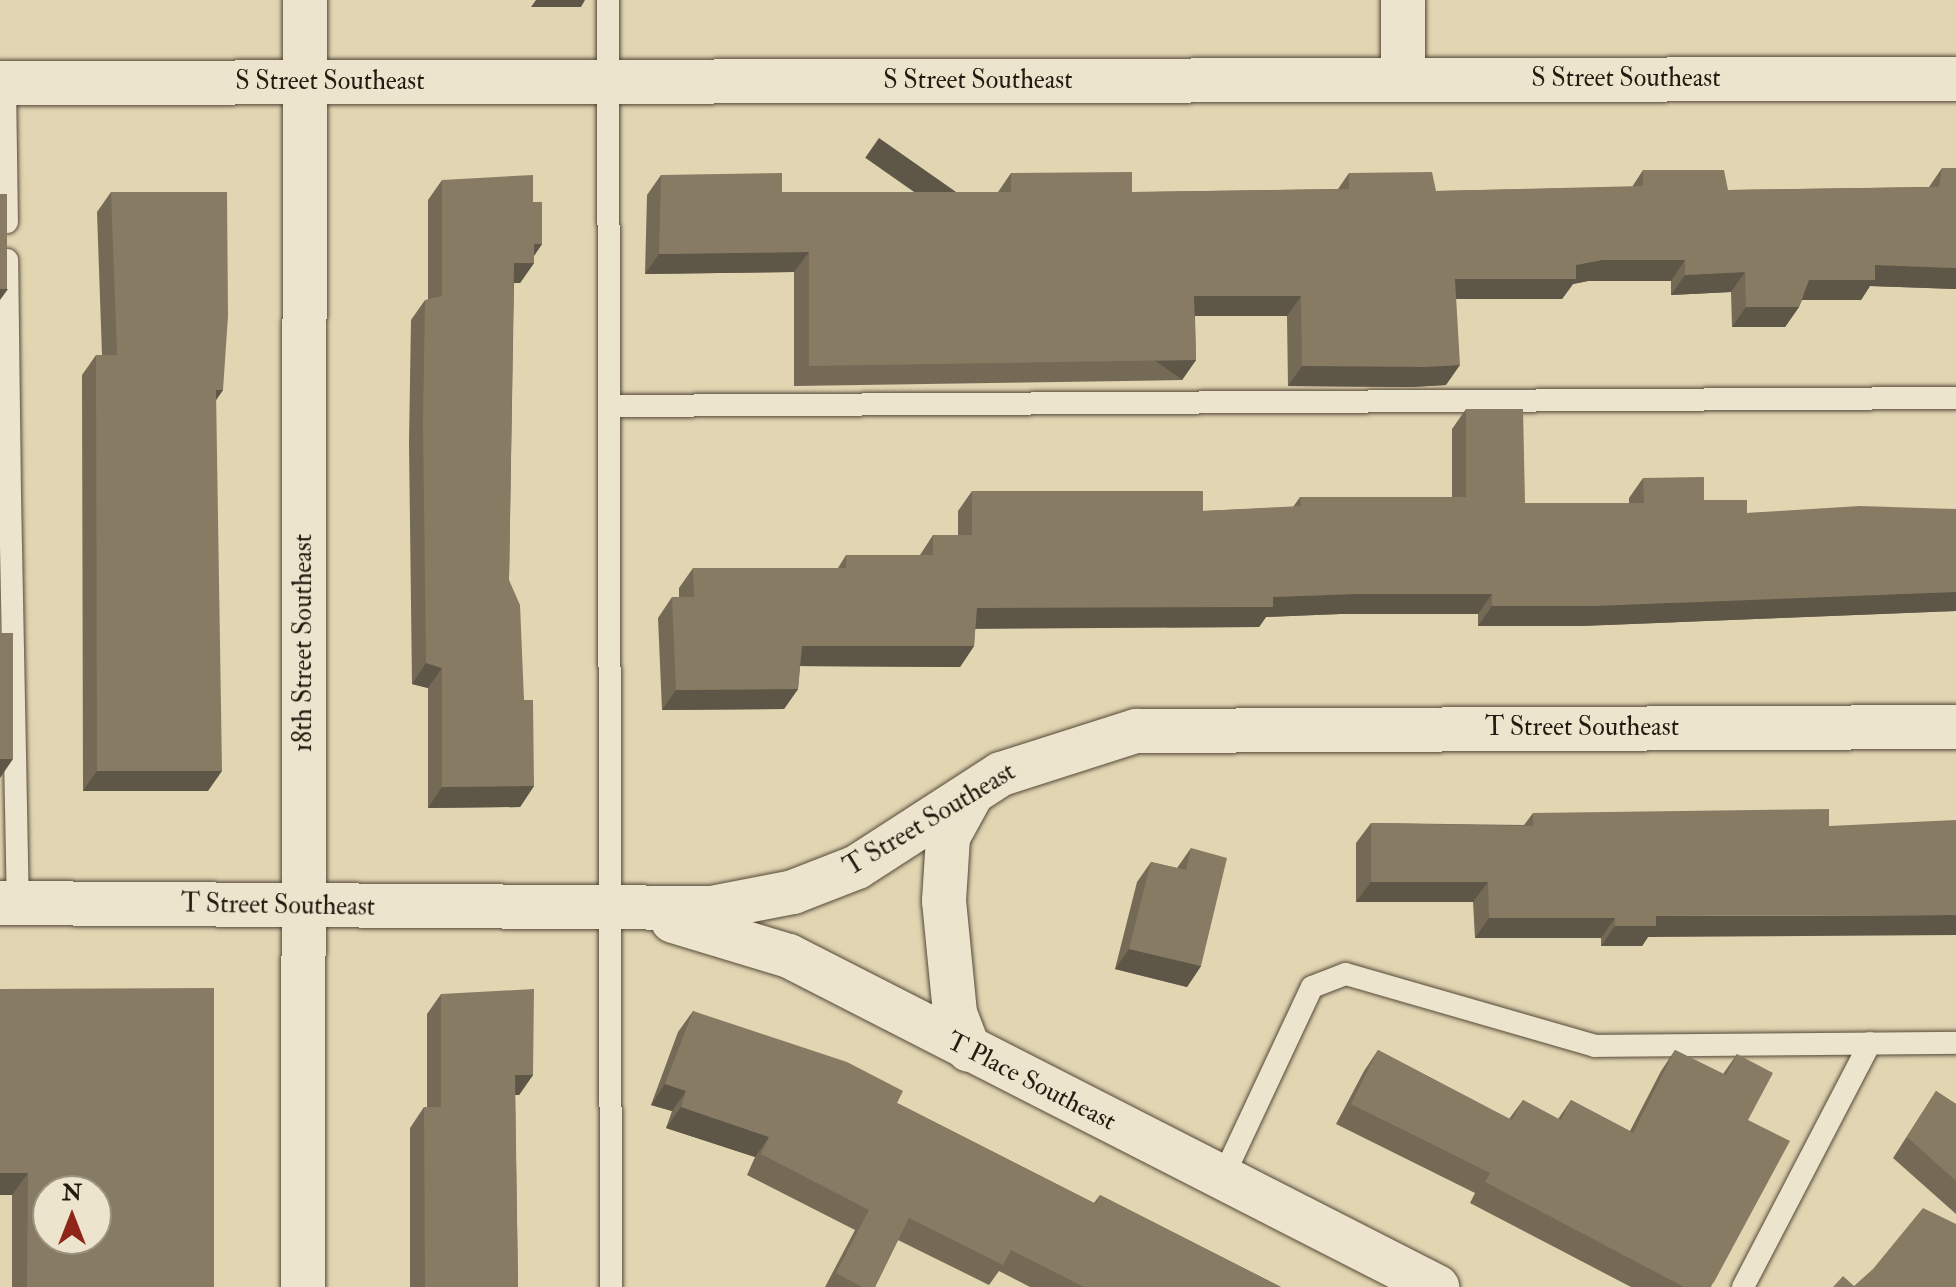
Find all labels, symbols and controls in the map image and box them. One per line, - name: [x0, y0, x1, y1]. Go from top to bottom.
- street label: S Street Southeast: [1531, 63, 1721, 95]
- street label: S Street Southeast: [883, 65, 1073, 97]
- street label: S Street Southeast: [235, 66, 425, 98]
- street label: 18th Street Southeast: [288, 534, 320, 752]
- street label: T Street Southeast: [1485, 712, 1679, 744]
- street label: T Street Southeast: [839, 757, 1021, 883]
- street label: T Street Southeast: [181, 889, 375, 923]
- street label: T Place Southeast: [941, 1026, 1121, 1138]
- north arrow: [32, 1175, 112, 1255]
- text: N: [62, 1179, 82, 1207]

